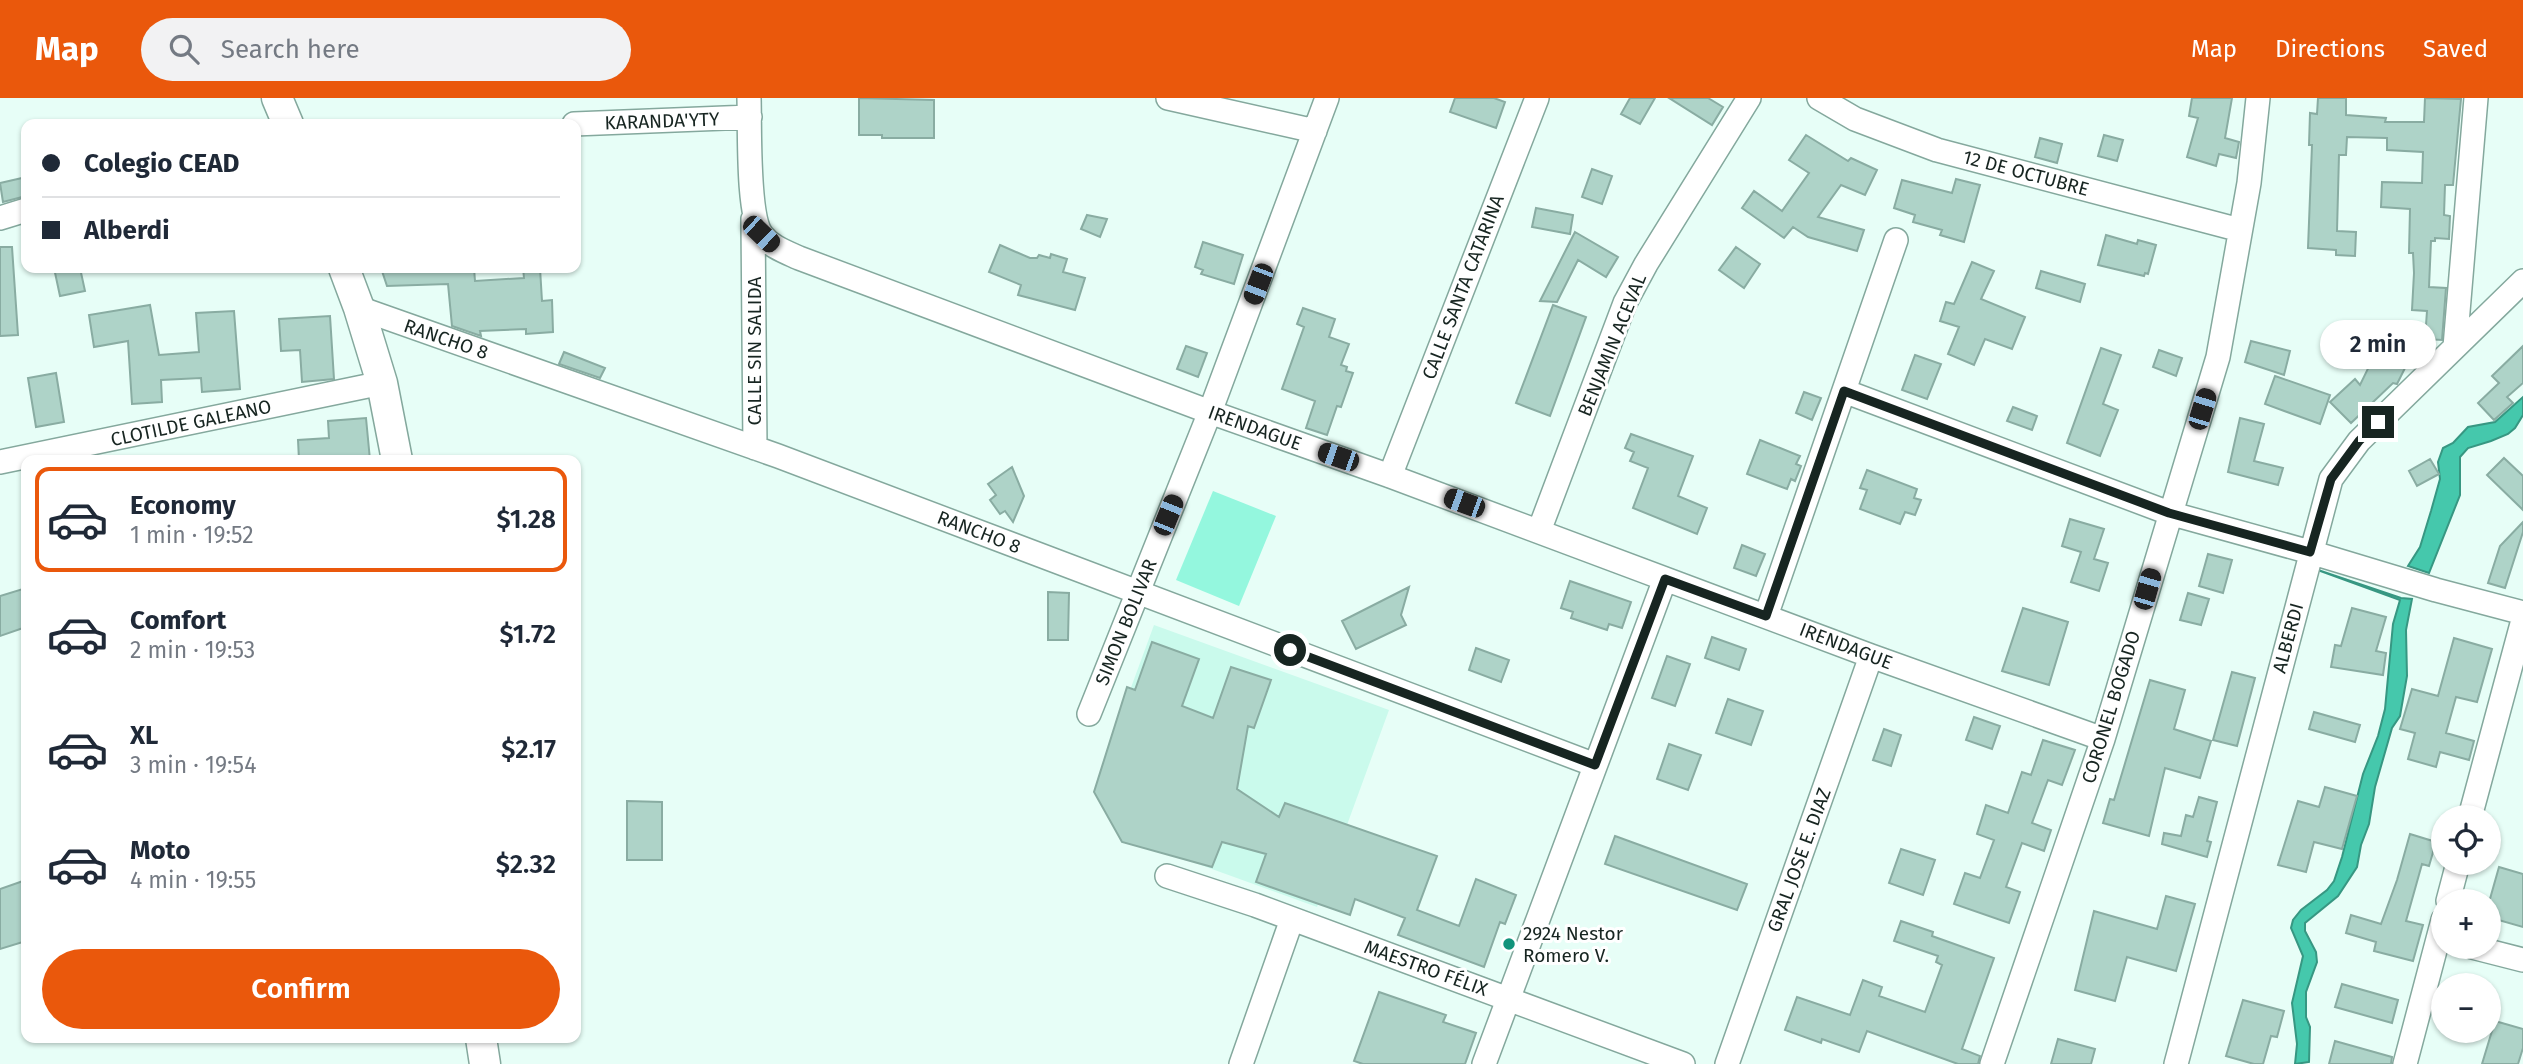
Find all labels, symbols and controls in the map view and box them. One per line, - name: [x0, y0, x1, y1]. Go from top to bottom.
- search box: [141, 18, 631, 81]
- text: Map: [35, 29, 99, 69]
- icon: search: [165, 30, 203, 68]
- text: Search here: [221, 34, 360, 65]
- text: Map: [2191, 35, 2237, 63]
- text: Directions: [2275, 35, 2385, 63]
- text: Saved: [2423, 35, 2488, 63]
- street label: KARANDA'YTY: [604, 107, 720, 134]
- street label: 12 DE OCTUBRE: [1961, 145, 2091, 201]
- text: Colegio CEAD: [84, 148, 239, 179]
- street label: CALLE SANTA CATARINA: [1417, 191, 1509, 383]
- car: [739, 212, 784, 256]
- text: Alberdi: [84, 215, 170, 246]
- car: [1241, 261, 1276, 307]
- street label: BENJAMIN ACEVAL: [1573, 270, 1651, 420]
- street label: CALLE SIN SALIDA: [743, 277, 766, 425]
- street label: RANCHO 8: [401, 314, 491, 364]
- callout: 2 min: [2320, 320, 2436, 370]
- text: 2 min: [2350, 330, 2406, 358]
- car: [2186, 386, 2219, 432]
- street label: CLOTILDE GALEANO: [109, 395, 273, 451]
- street label: IRENDAGUE: [1205, 400, 1305, 456]
- route end: [2362, 406, 2394, 438]
- car: [1315, 440, 1362, 474]
- car: [1441, 486, 1488, 520]
- icon: car: [46, 488, 109, 551]
- text: Economy: [130, 490, 236, 521]
- car: [1151, 492, 1186, 538]
- text: $1.28: [496, 504, 556, 535]
- street label: RANCHO 8: [934, 506, 1024, 558]
- text: 1 min · 19:52: [130, 521, 254, 549]
- street label: SIMON BOLIVAR: [1090, 555, 1162, 689]
- car: [2132, 566, 2163, 612]
- street label: ALBERDI: [2268, 601, 2308, 675]
- icon: car: [46, 603, 109, 666]
- text: Comfort: [130, 605, 226, 636]
- street label: IRENDAGUE: [1796, 618, 1896, 674]
- text: $1.72: [500, 619, 556, 650]
- street label: CORONEL BOGADO: [2077, 628, 2145, 786]
- route start: [1274, 634, 1306, 666]
- text: 2 min · 19:53: [130, 636, 255, 664]
- icon: car: [46, 718, 109, 781]
- text: XL: [130, 720, 158, 751]
- text: $2.17: [501, 734, 556, 765]
- text: 3 min · 19:54: [130, 751, 256, 779]
- street label: GRAL JOSE E. DIAZ: [1762, 785, 1836, 935]
- map controls: [2431, 805, 2501, 1043]
- button: locate: [2431, 805, 2501, 875]
- icon: car: [46, 833, 109, 896]
- text: Moto: [130, 835, 190, 866]
- text: $2.32: [496, 849, 556, 880]
- text: 4 min · 19:55: [130, 866, 256, 894]
- button: +: [2431, 889, 2501, 959]
- place label: 2924 Nestor Romero V.: [1523, 922, 1624, 967]
- street label: MAESTRO FÉLIX: [1361, 935, 1492, 1001]
- marker: 2924 Nestor Romero V.: [1501, 936, 1517, 952]
- button: Confirm: [42, 949, 560, 1029]
- button: −: [2431, 973, 2501, 1043]

